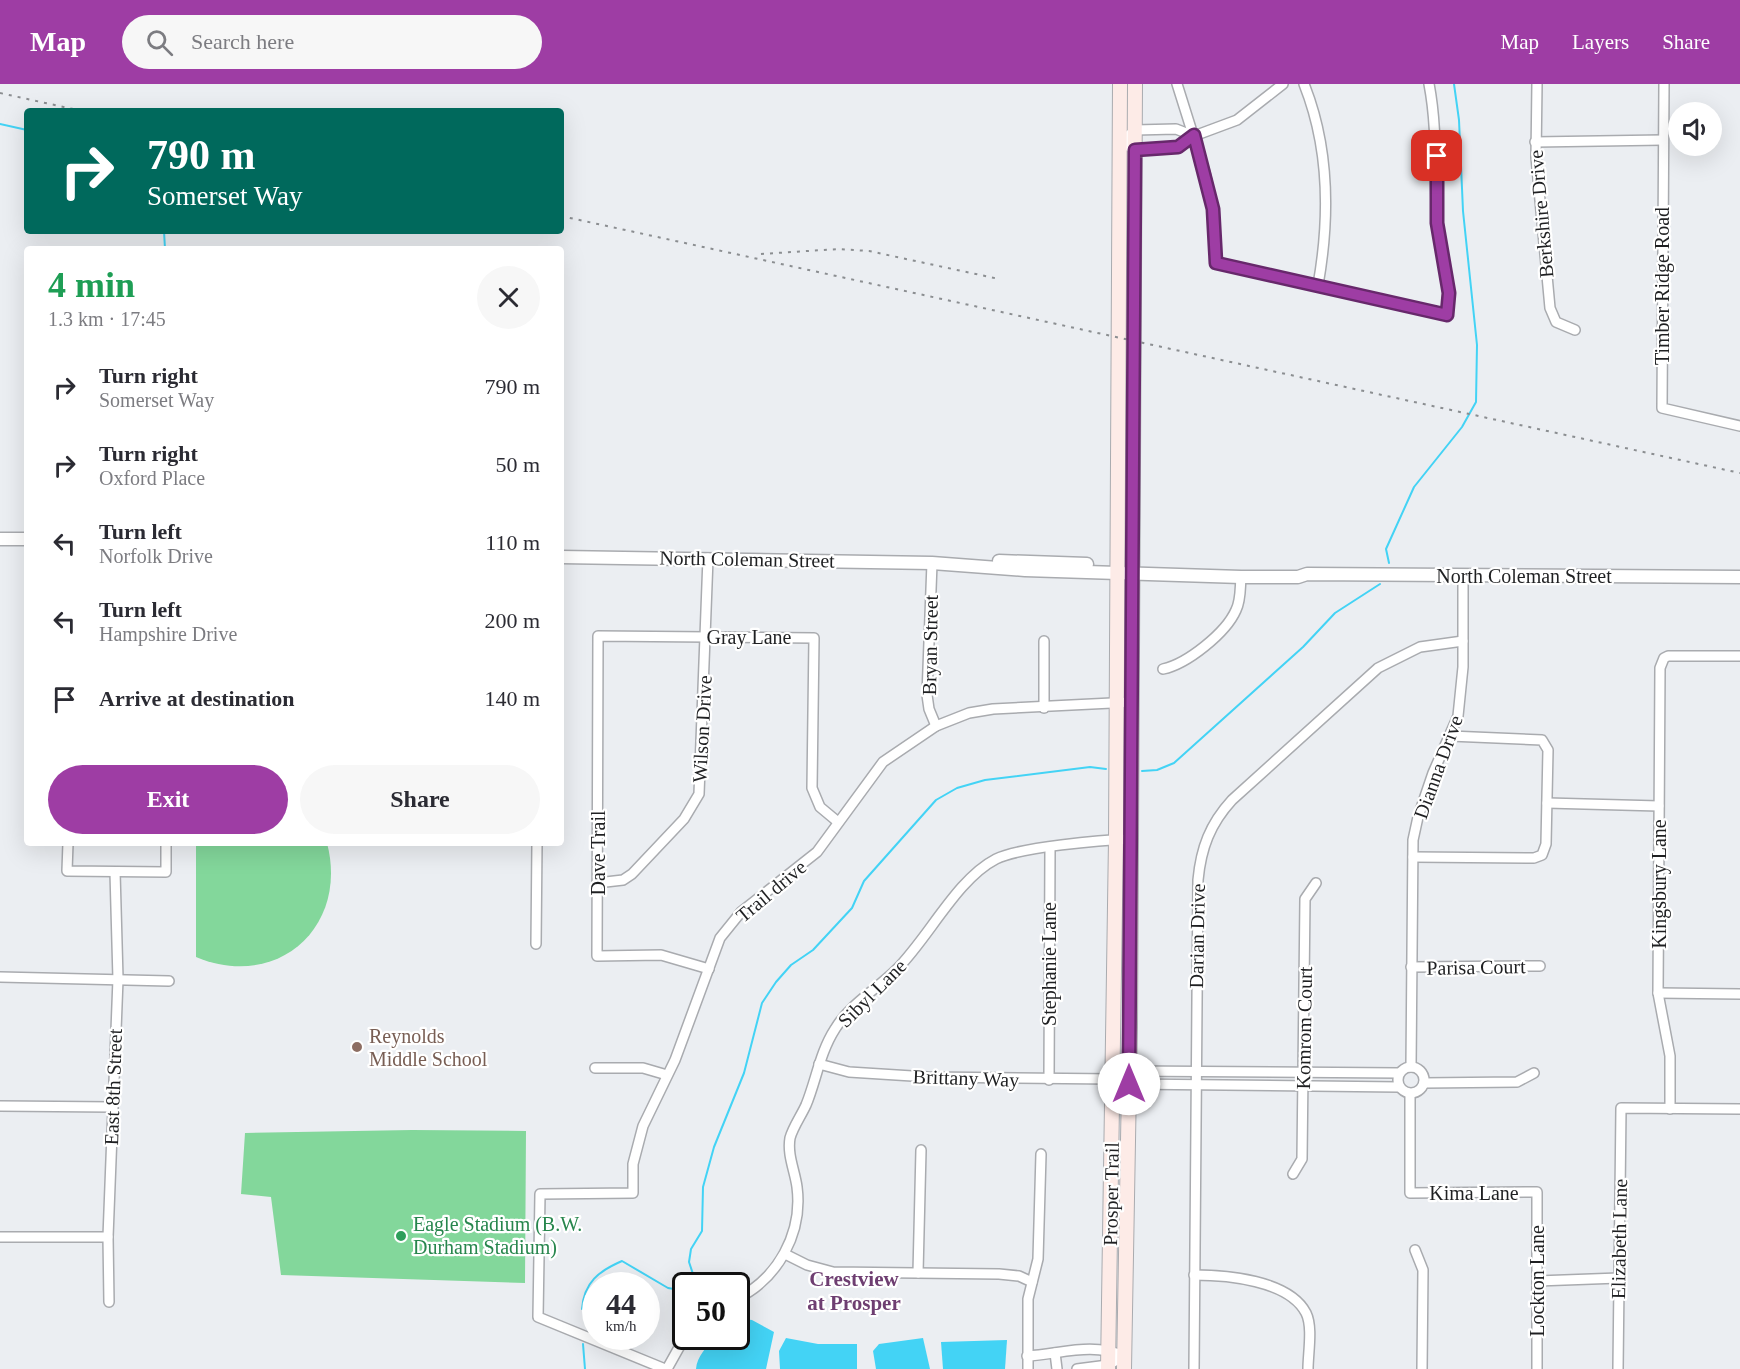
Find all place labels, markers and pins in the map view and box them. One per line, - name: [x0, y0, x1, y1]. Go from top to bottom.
- pin: [1411, 130, 1462, 181]
- place label: Reynolds Middle School: [369, 1025, 488, 1070]
- marker: Reynolds Middle School: [350, 1040, 364, 1054]
- place label: Eagle Stadium (B.W. Durham Stadium): [413, 1213, 582, 1259]
- marker: Eagle Stadium (B.W. Durham Stadium): [394, 1229, 408, 1243]

